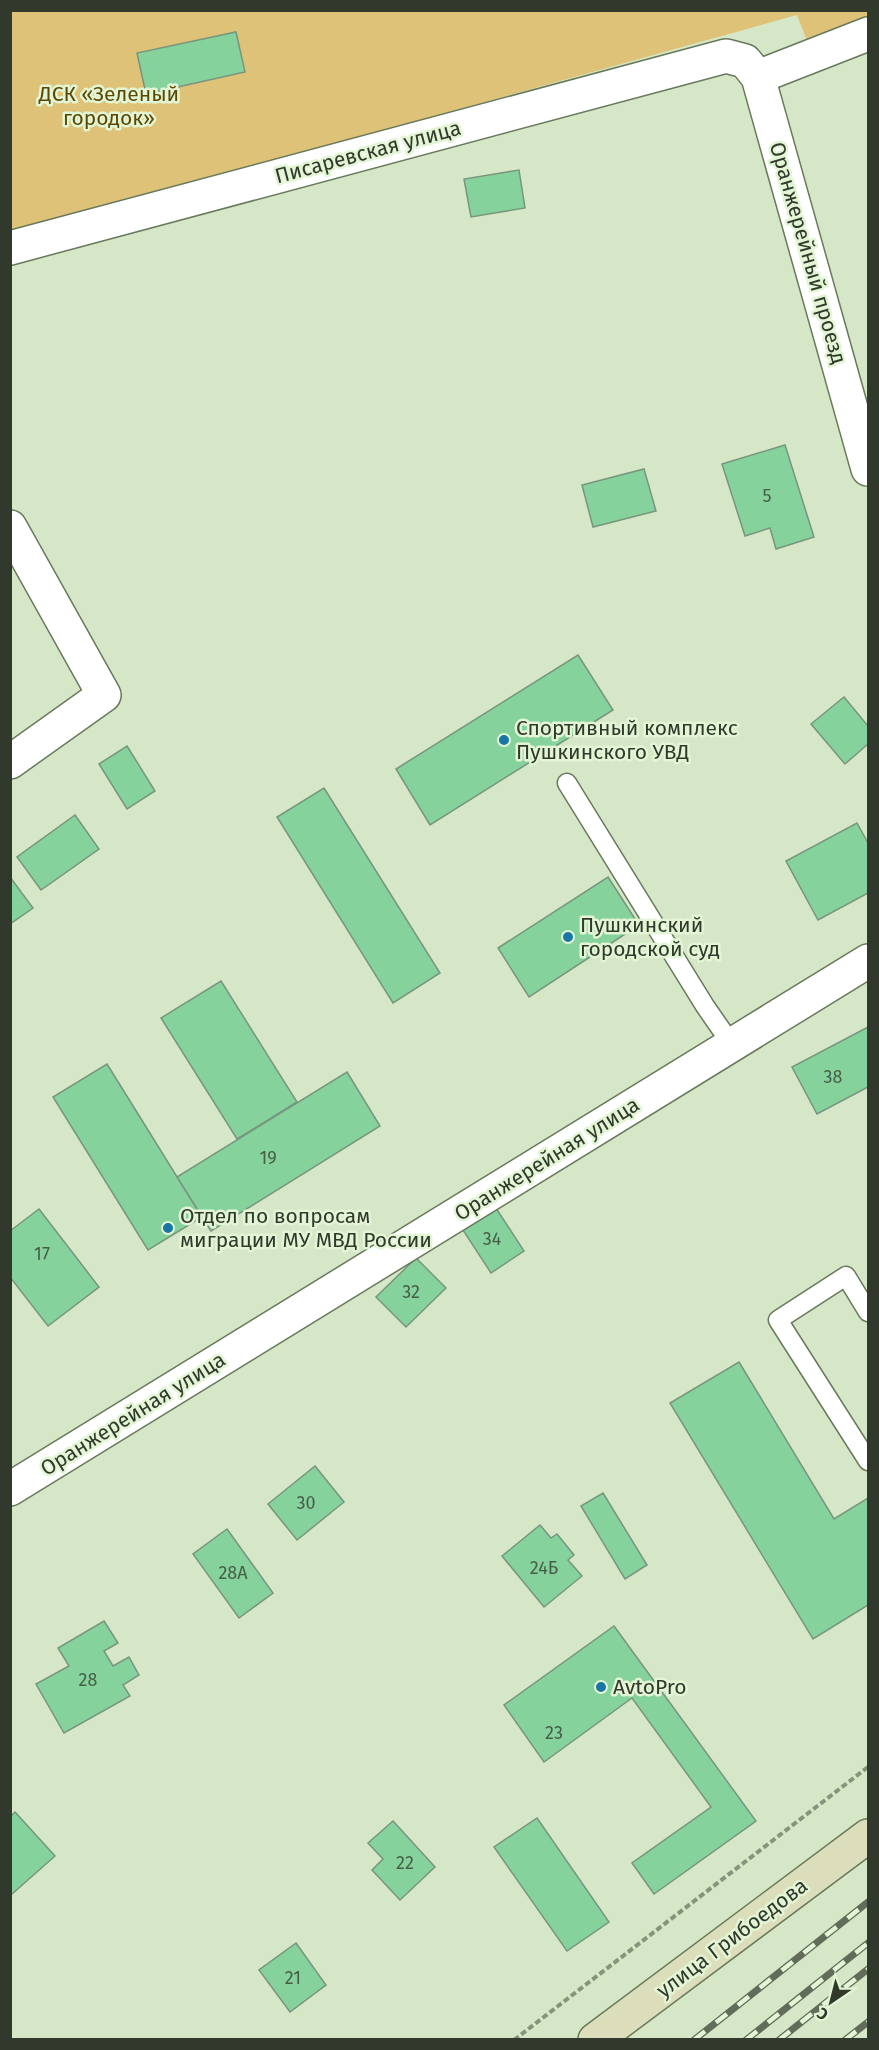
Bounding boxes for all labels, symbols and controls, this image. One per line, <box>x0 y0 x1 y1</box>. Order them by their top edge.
park label: ДСК «Зеленый городок» <box>38 81 179 131</box>
street label: Писаревская улица <box>272 115 464 189</box>
street label: Оранжерейный проезд <box>764 139 852 367</box>
house number: 5 <box>762 485 772 507</box>
place label: Спортивный комплекс Пушкинского УВД <box>516 715 738 765</box>
marker: Спортивный комплекс Пушкинского УВД <box>497 733 511 747</box>
place label: Пушкинский городской суд <box>580 912 720 962</box>
marker: Пушкинский городской суд <box>561 930 575 944</box>
house number: 38 <box>824 1066 843 1088</box>
street label: Оранжерейная улица <box>450 1092 644 1226</box>
house number: 19 <box>259 1147 277 1169</box>
place label: Отдел по вопросам миграции МУ МВД России <box>180 1203 432 1253</box>
marker: Отдел по вопросам миграции МУ МВД России <box>161 1221 175 1235</box>
house number: 34 <box>483 1228 502 1250</box>
house number: 17 <box>34 1243 50 1265</box>
house number: 32 <box>402 1281 420 1303</box>
street label: Оранжерейная улица <box>36 1347 230 1481</box>
house number: 30 <box>296 1492 316 1514</box>
house number: 24Б <box>530 1557 558 1579</box>
house number: 28А <box>218 1562 248 1584</box>
house number: 28 <box>79 1669 97 1691</box>
place label: AvtoPro <box>613 1674 686 1700</box>
marker: AvtoPro <box>594 1680 608 1694</box>
house number: 23 <box>545 1722 563 1744</box>
house number: 22 <box>396 1852 414 1874</box>
street label: улица Грибоедова <box>651 1873 813 2003</box>
house number: 21 <box>285 1967 301 1989</box>
north arrow <box>801 1972 861 2032</box>
text: С <box>813 2003 832 2024</box>

